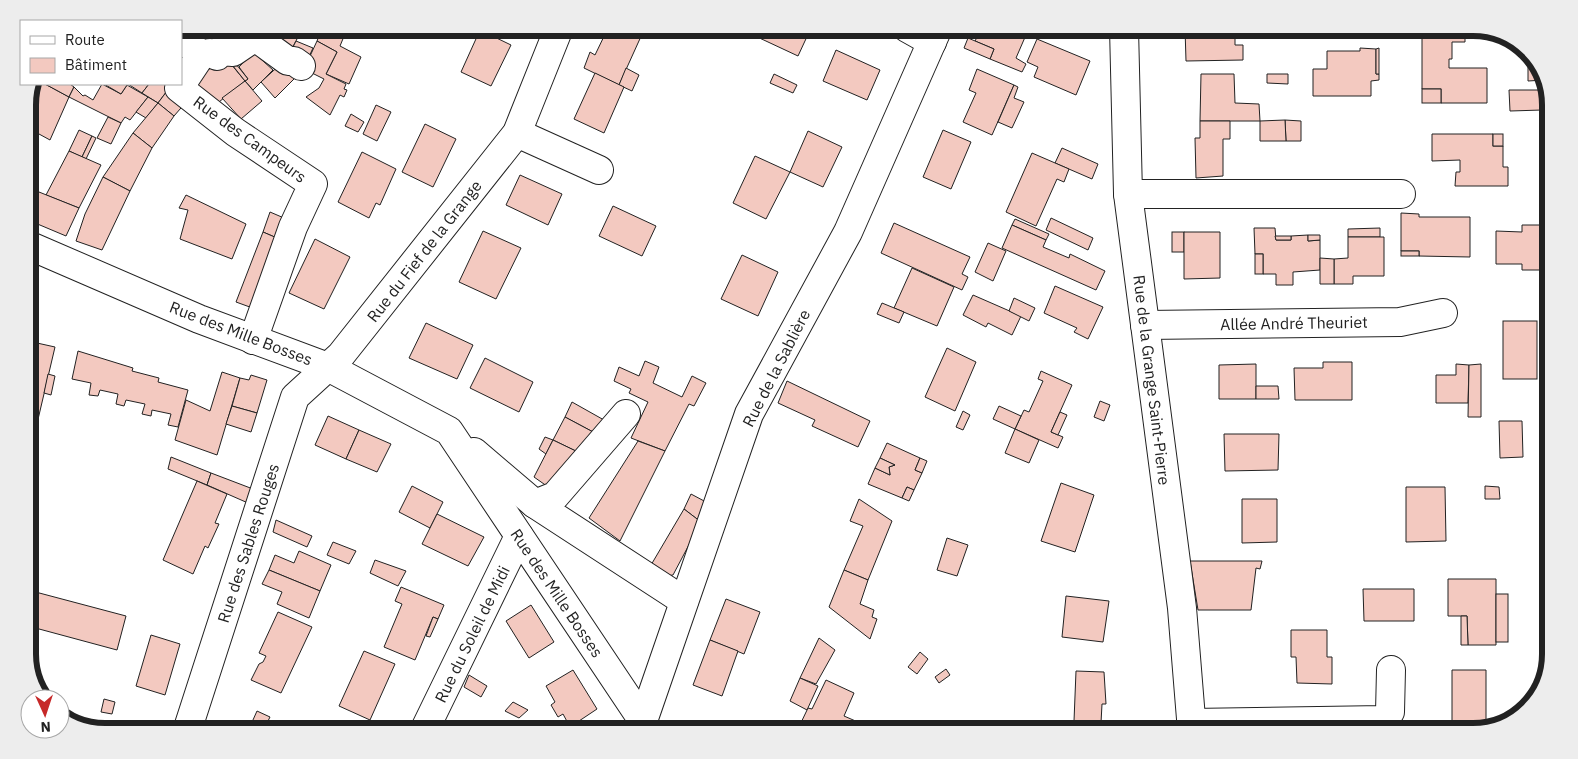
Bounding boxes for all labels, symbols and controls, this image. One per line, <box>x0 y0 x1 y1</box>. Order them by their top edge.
legend <box>20 20 182 85</box>
text: Route <box>65 30 105 49</box>
text: Bâtiment <box>65 55 127 74</box>
street label: Rue des Campeurs <box>190 91 310 187</box>
street label: Rue du Fief de la Grange <box>362 176 486 326</box>
street label: Rue de la Grange Saint-Pierre <box>1129 274 1175 486</box>
street label: Rue des Mille Bosses <box>167 297 315 369</box>
street label: Rue de la Sablière <box>738 306 814 430</box>
street label: Allée André Theuriet <box>1220 312 1368 334</box>
street label: Rue des Sables Rouges <box>213 461 283 625</box>
street label: Rue des Mille Bosses <box>506 525 608 661</box>
street label: Rue du Soleil de Midi <box>430 562 514 706</box>
north arrow <box>20 689 70 739</box>
text: N <box>40 718 51 736</box>

